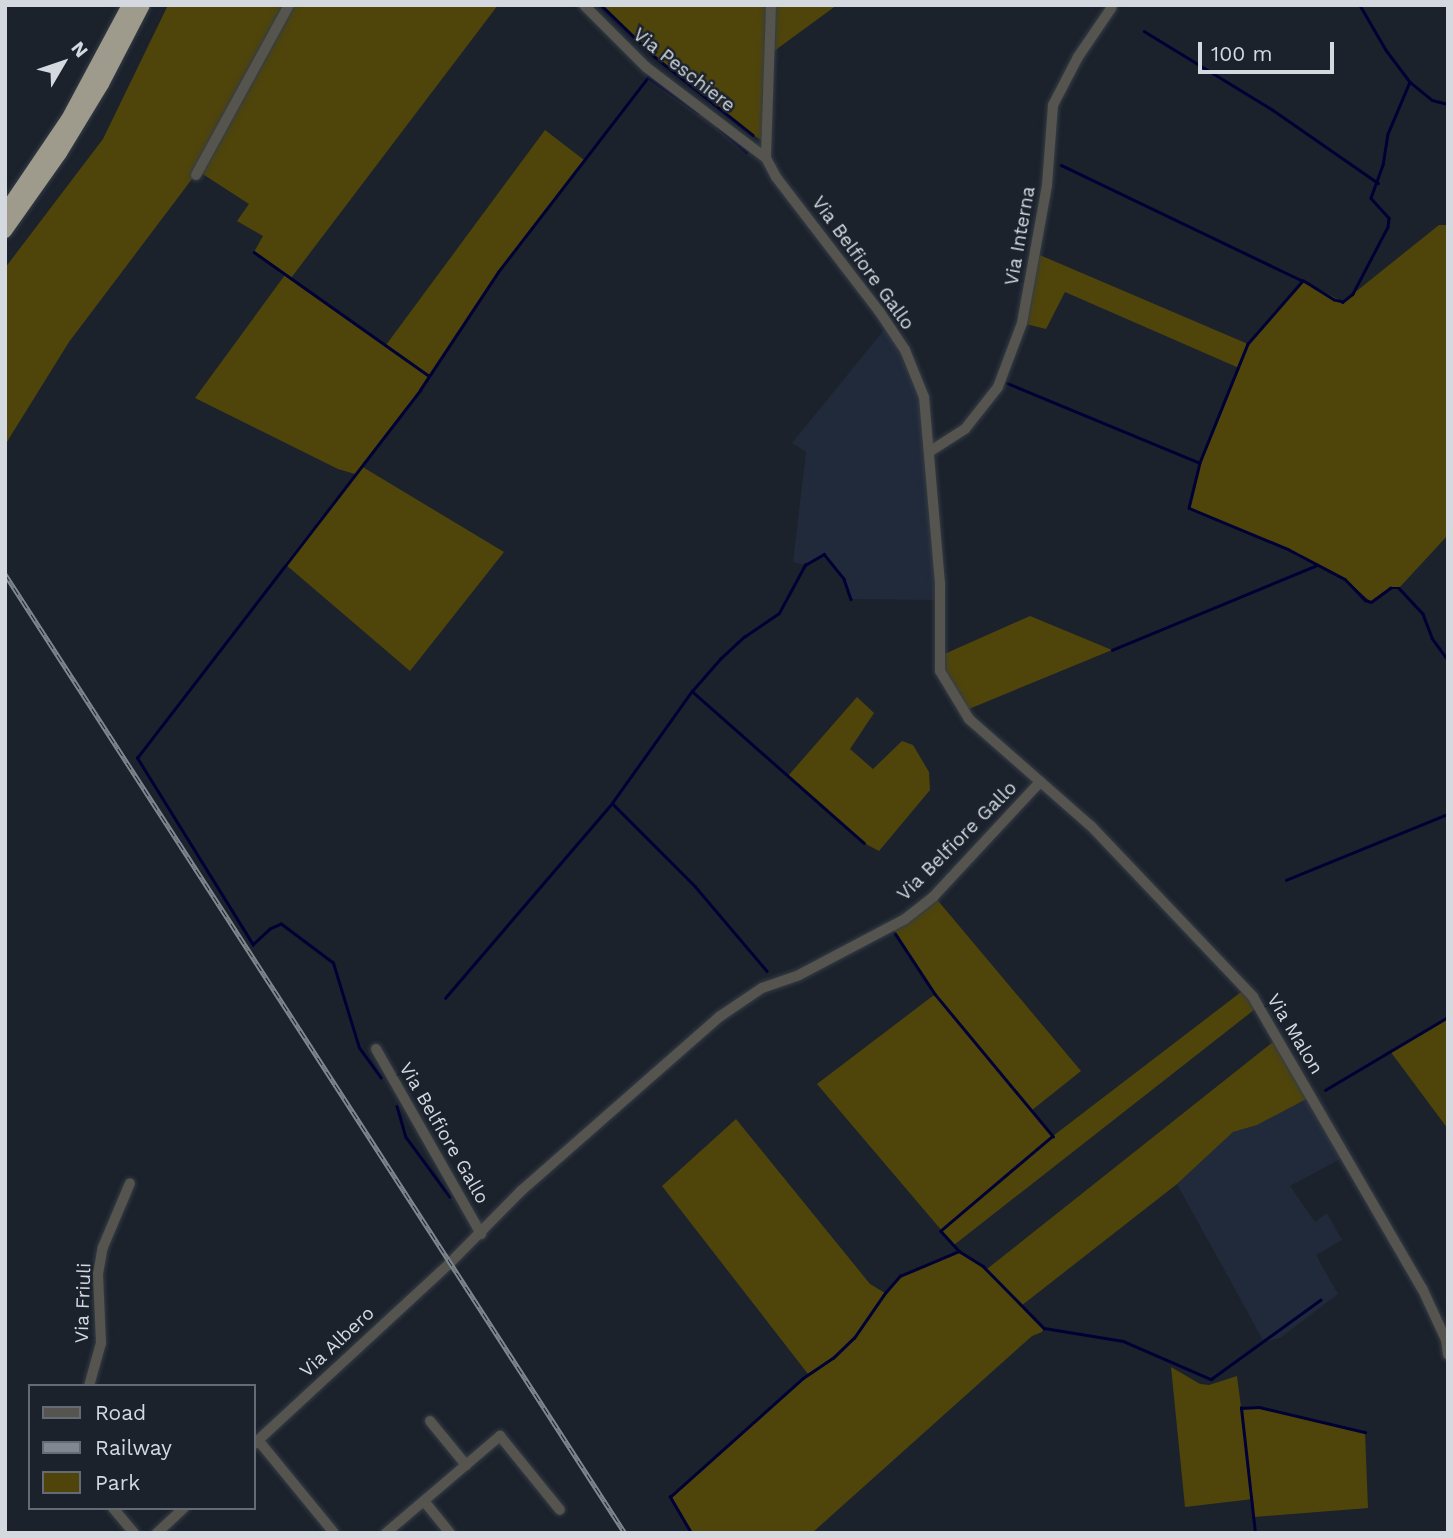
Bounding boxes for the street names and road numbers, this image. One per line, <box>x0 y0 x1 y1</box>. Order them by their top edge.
street label: Via Peschiere <box>628 23 740 117</box>
street label: Via Interna <box>1000 184 1040 288</box>
street label: Via Belfiore Gallo <box>807 192 919 334</box>
street label: Via Belfiore Gallo <box>892 776 1022 906</box>
street label: Via Malon <box>1262 989 1328 1079</box>
street label: Via Belfiore Gallo <box>394 1058 494 1208</box>
street label: Via Friuli <box>70 1262 96 1344</box>
street label: Via Albero <box>295 1301 379 1383</box>

